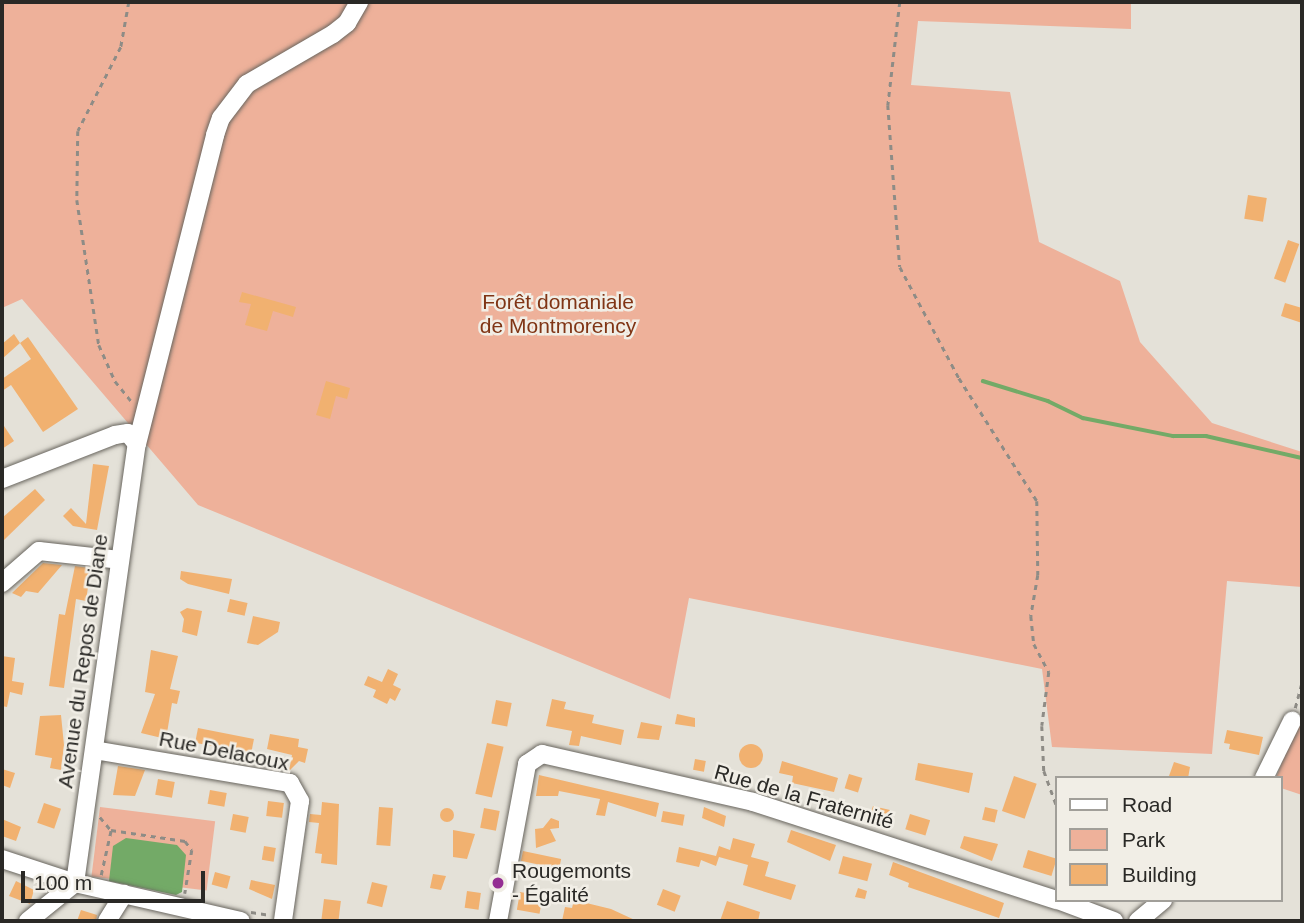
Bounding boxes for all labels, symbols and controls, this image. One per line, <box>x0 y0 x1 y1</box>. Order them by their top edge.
park label: Forêt domaniale de Montmorency <box>480 289 636 339</box>
street label: Avenue du Repos de Diane <box>53 532 113 790</box>
street label: Rue Delacoux <box>157 726 291 776</box>
street label: Rue de la Fraternité <box>711 759 897 835</box>
legend <box>1056 776 1283 902</box>
text: Road <box>1122 793 1172 816</box>
text: Park <box>1122 828 1165 851</box>
scale bar <box>24 856 208 900</box>
place label: Rougemonts - Égalité <box>512 858 631 908</box>
text: Building <box>1122 863 1197 886</box>
text: 100 m <box>34 871 92 894</box>
marker: Rougemonts - Égalité <box>490 875 506 891</box>

